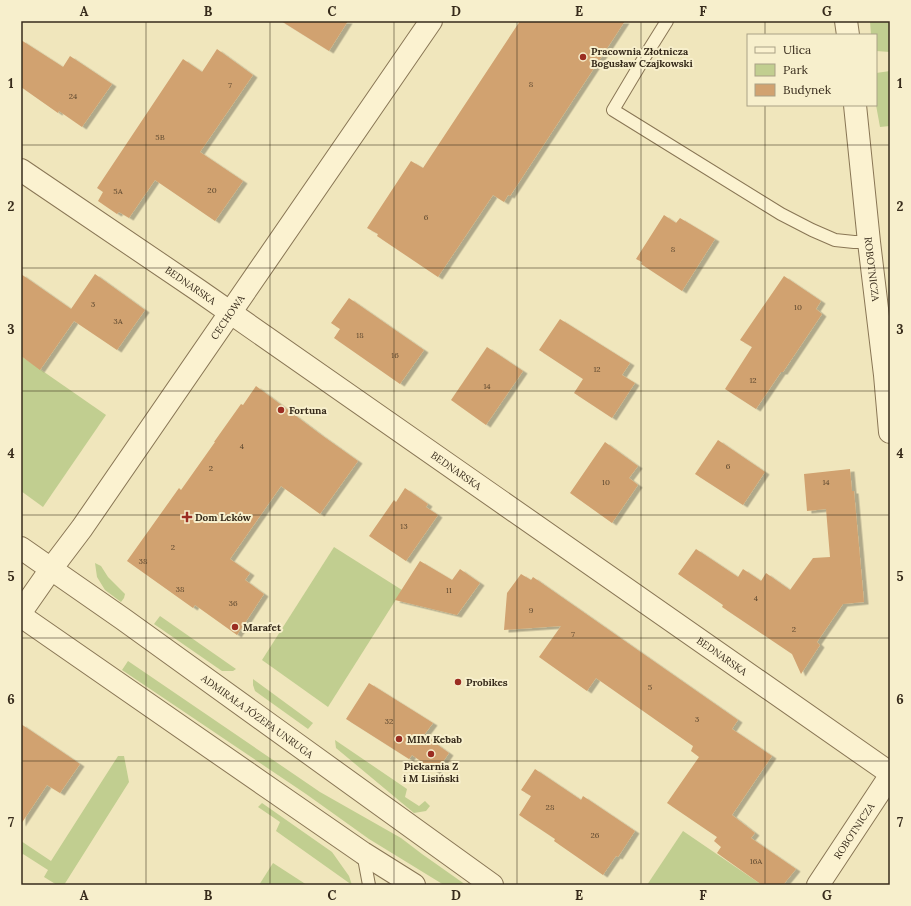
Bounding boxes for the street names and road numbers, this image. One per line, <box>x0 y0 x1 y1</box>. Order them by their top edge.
street label: ROBOTNICZA <box>862 236 883 303</box>
street label: BEDNARSKA <box>163 263 219 307</box>
street label: CECHOWA <box>207 291 248 342</box>
street label: BEDNARSKA <box>429 448 485 493</box>
street label: BEDNARSKA <box>694 634 750 678</box>
street label: ADMIRAŁA JÓZEFA UNRUGA <box>198 671 316 761</box>
street label: ROBOTNICZA <box>831 800 878 861</box>

